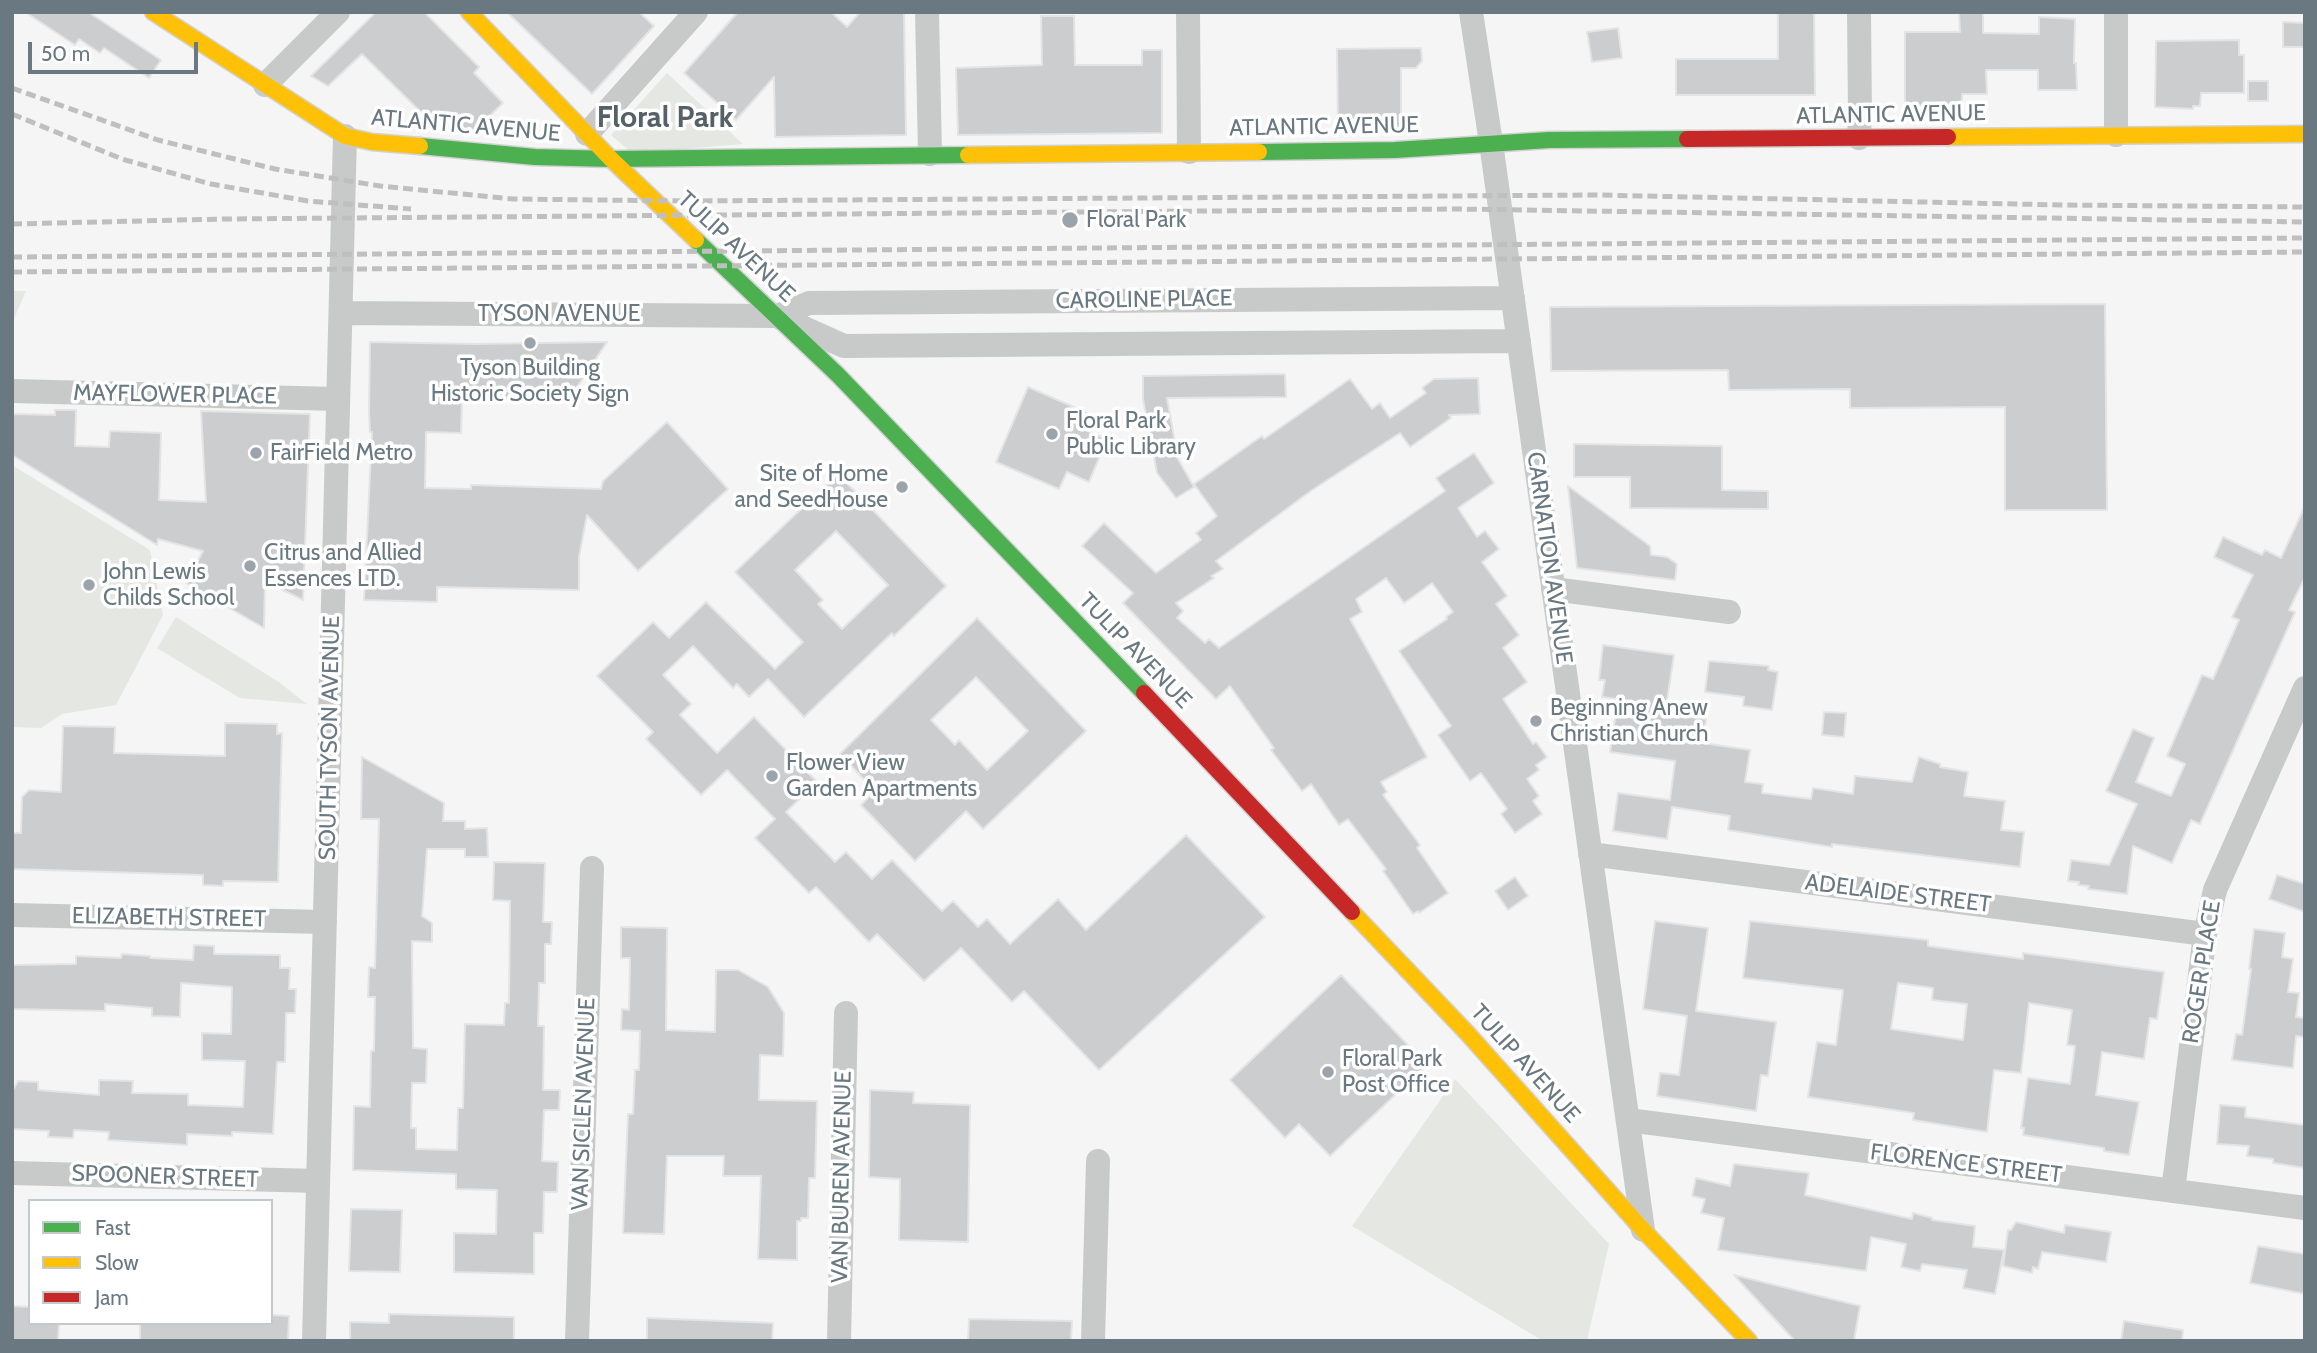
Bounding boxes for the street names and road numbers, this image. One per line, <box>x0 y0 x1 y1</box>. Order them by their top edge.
street label: ATLANTIC AVENUE <box>1796 100 1986 130</box>
street label: ATLANTIC AVENUE <box>370 104 562 148</box>
street label: ATLANTIC AVENUE <box>1229 112 1419 142</box>
street label: TULIP AVENUE <box>672 186 800 308</box>
street label: CAROLINE PLACE <box>1055 285 1233 315</box>
street label: TYSON AVENUE <box>477 300 641 328</box>
street label: MAYFLOWER PLACE <box>73 379 277 411</box>
street label: CARNATION AVENUE <box>1520 450 1578 666</box>
street label: TULIP AVENUE <box>1073 587 1197 715</box>
street label: SOUTH TYSON AVENUE <box>314 615 346 861</box>
street label: ADELAIDE STREET <box>1803 869 1993 919</box>
street label: ROGER PLACE <box>2177 899 2227 1045</box>
street label: ELIZABETH STREET <box>72 903 266 933</box>
street label: VAN SICLEN AVENUE <box>566 997 602 1211</box>
street label: TULIP AVENUE <box>1465 999 1585 1129</box>
street label: VAN BUREN AVENUE <box>826 1071 858 1283</box>
street label: FLORENCE STREET <box>1869 1139 2063 1189</box>
street label: SPOONER STREET <box>71 1160 259 1194</box>

